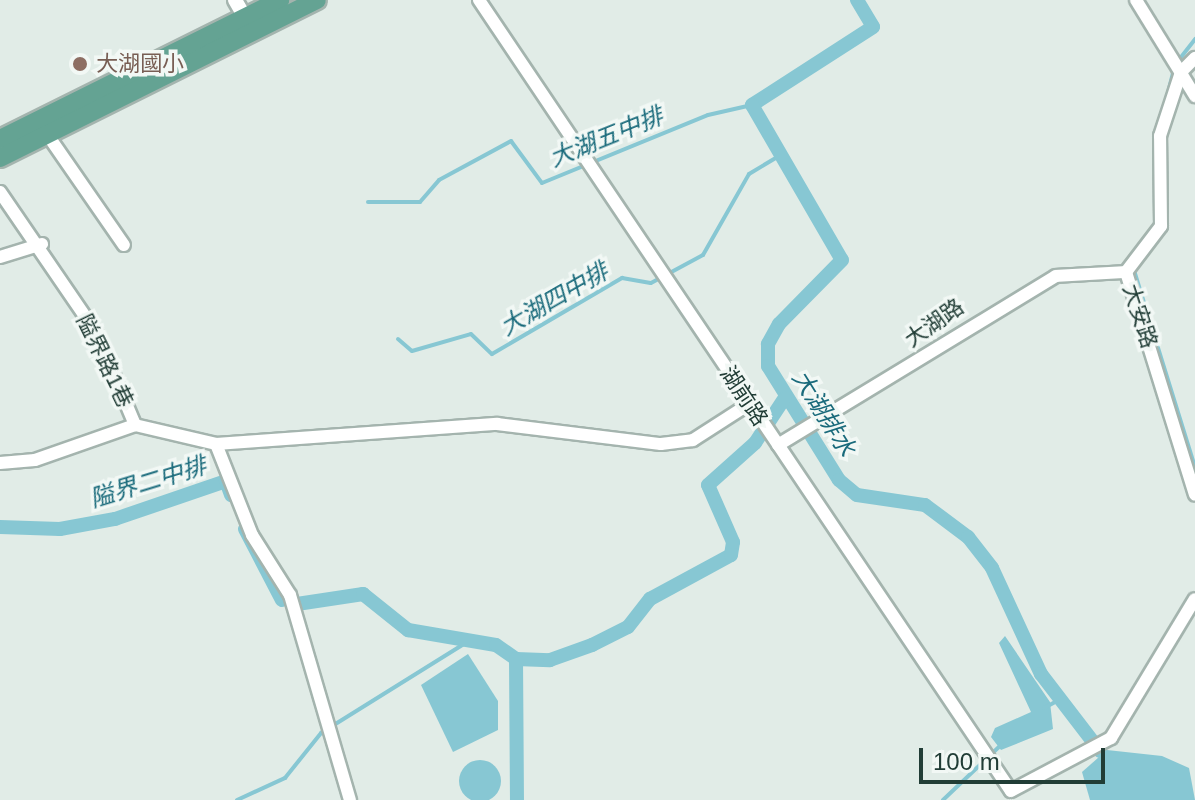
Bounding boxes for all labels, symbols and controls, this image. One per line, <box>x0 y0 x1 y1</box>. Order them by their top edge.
place label: 大湖國小 <box>96 51 184 77</box>
marker: 大湖國小 <box>71 55 89 73</box>
water label: 大湖五中排 <box>545 101 667 173</box>
water label: 大湖四中排 <box>495 257 613 341</box>
street label: 大安路 <box>1117 281 1163 351</box>
street label: 大湖路 <box>899 293 969 353</box>
street label: 隘界路1巷 <box>71 310 139 412</box>
street label: 湖前路 <box>715 361 773 431</box>
water label: 大湖排水 <box>786 365 862 461</box>
water label: 隘界二中排 <box>86 451 210 513</box>
scale bar <box>923 732 1109 782</box>
text: 100 m <box>933 748 1000 775</box>

